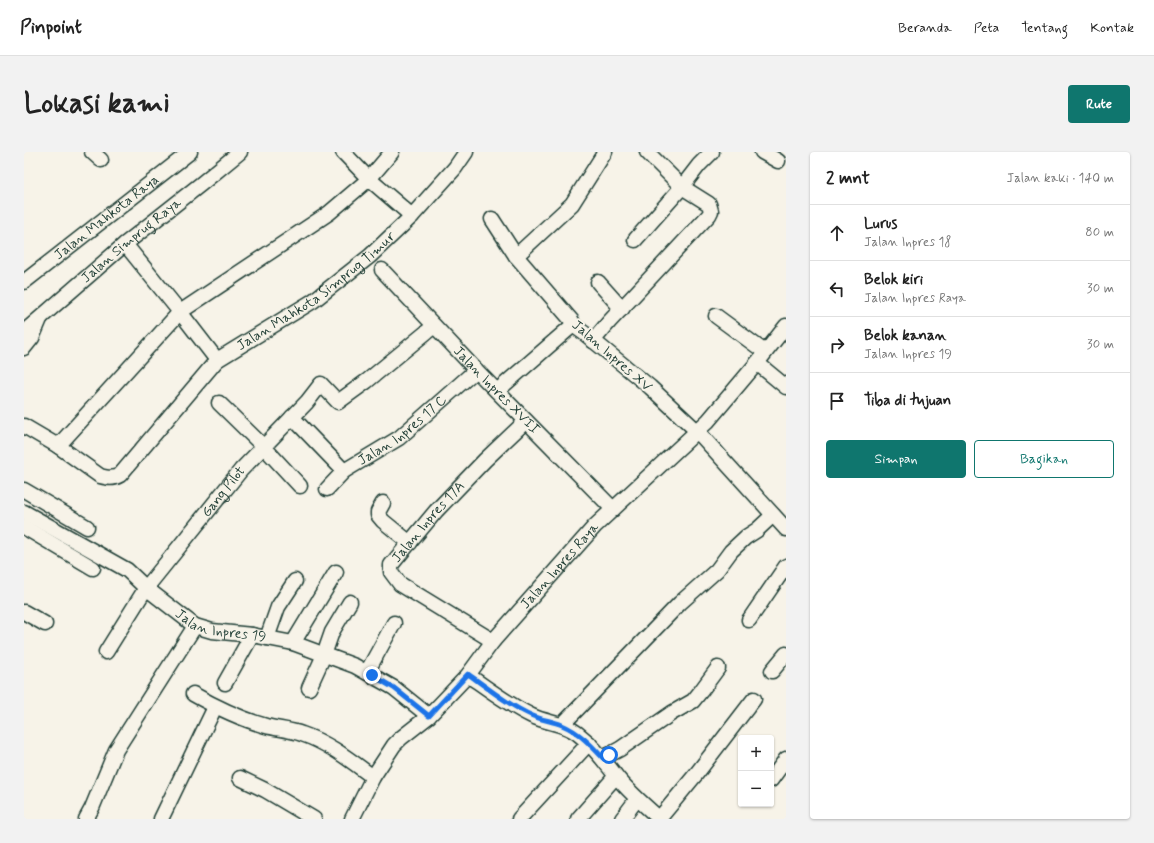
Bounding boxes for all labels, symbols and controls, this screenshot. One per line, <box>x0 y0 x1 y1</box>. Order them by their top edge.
text: Pinpoint <box>20 15 82 40</box>
text: Beranda <box>898 19 952 37</box>
text: Peta <box>974 19 999 37</box>
text: Tentang <box>1021 19 1068 37</box>
text: Kontak <box>1090 19 1134 37</box>
button: Rute <box>1068 85 1130 123</box>
text: Lokasi kami <box>24 86 170 123</box>
text: 2 mnt <box>826 167 870 189</box>
text: Jalan kaki · 140 m <box>1007 170 1114 187</box>
street label: Jalan Mahkota Raya <box>51 171 163 264</box>
street label: Jalan Simprug Raya <box>78 194 185 287</box>
text: Lurus <box>864 214 897 234</box>
icon: ahead <box>826 222 848 244</box>
text: 80 m <box>1085 224 1114 241</box>
street label: Jalan Mahkota Simprug Timur <box>233 227 399 355</box>
text: Jalan Inpres 18 <box>864 234 951 251</box>
text: Belok kiri <box>864 270 923 290</box>
icon: left <box>826 278 848 300</box>
text: 30 m <box>1087 280 1114 297</box>
text: Jalan Inpres Raya <box>864 290 966 307</box>
street label: Jalan Inpres XV <box>568 316 656 396</box>
text: Belok kanan <box>864 326 947 346</box>
icon: right <box>826 334 848 356</box>
text: 30 m <box>1087 336 1114 353</box>
street label: Jalan Inpres XVII <box>449 342 543 438</box>
text: Jalan Inpres 19 <box>864 346 952 363</box>
icon: arrive <box>826 390 848 412</box>
street label: Jalan Inpres 17 C <box>354 391 451 470</box>
text: Tiba di tujuan <box>864 391 951 411</box>
button: Simpan <box>826 440 966 478</box>
button: Bagikan <box>974 440 1114 478</box>
street label: Gang Pilot <box>198 462 250 521</box>
street label: Jalan Inpres 17A <box>388 477 469 566</box>
street label: Jalan Inpres Raya <box>516 518 603 613</box>
street label: Jalan Inpres 19 <box>171 605 268 647</box>
route end <box>363 666 381 684</box>
map controls <box>738 735 774 807</box>
button: + <box>738 735 774 771</box>
route start <box>600 746 618 764</box>
button: − <box>738 771 774 807</box>

